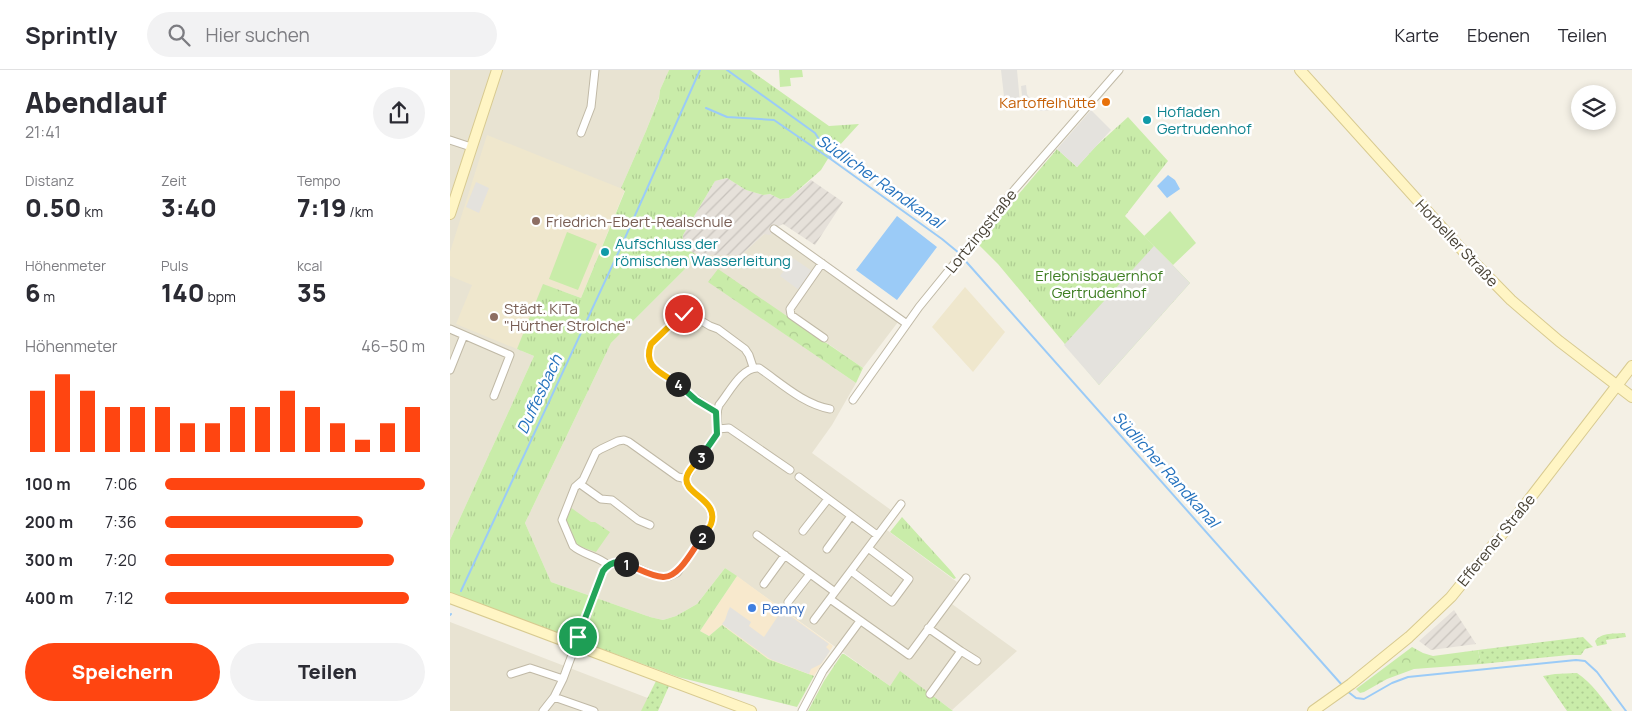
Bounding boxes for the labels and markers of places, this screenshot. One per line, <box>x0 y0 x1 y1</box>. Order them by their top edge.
place label: Kartoffelhütte <box>999 92 1096 113</box>
marker: Kartoffelhütte <box>1100 96 1112 108</box>
place label: Hofladen Gertrudenhof <box>1157 101 1252 139</box>
marker: Hofladen Gertrudenhof <box>1141 114 1153 126</box>
place label: Friedrich-Ebert-Realschule <box>546 211 733 232</box>
marker: Friedrich-Ebert-Realschule <box>530 215 542 227</box>
place label: Aufschluss der römischen Wasserleitung <box>615 233 791 271</box>
marker: Aufschluss der römischen Wasserleitung <box>599 246 611 258</box>
pin <box>663 293 705 335</box>
place label: Städt. KiTa "Hürther Strolche" <box>504 298 631 336</box>
marker: Städt. KiTa "Hürther Strolche" <box>488 311 500 323</box>
pin: 4 <box>666 372 690 396</box>
pin: 3 <box>688 444 714 470</box>
pin: 2 <box>690 524 714 550</box>
pin: 1 <box>614 552 638 576</box>
place label: Penny <box>762 598 805 619</box>
marker: Penny <box>746 602 758 614</box>
pin <box>557 616 599 658</box>

